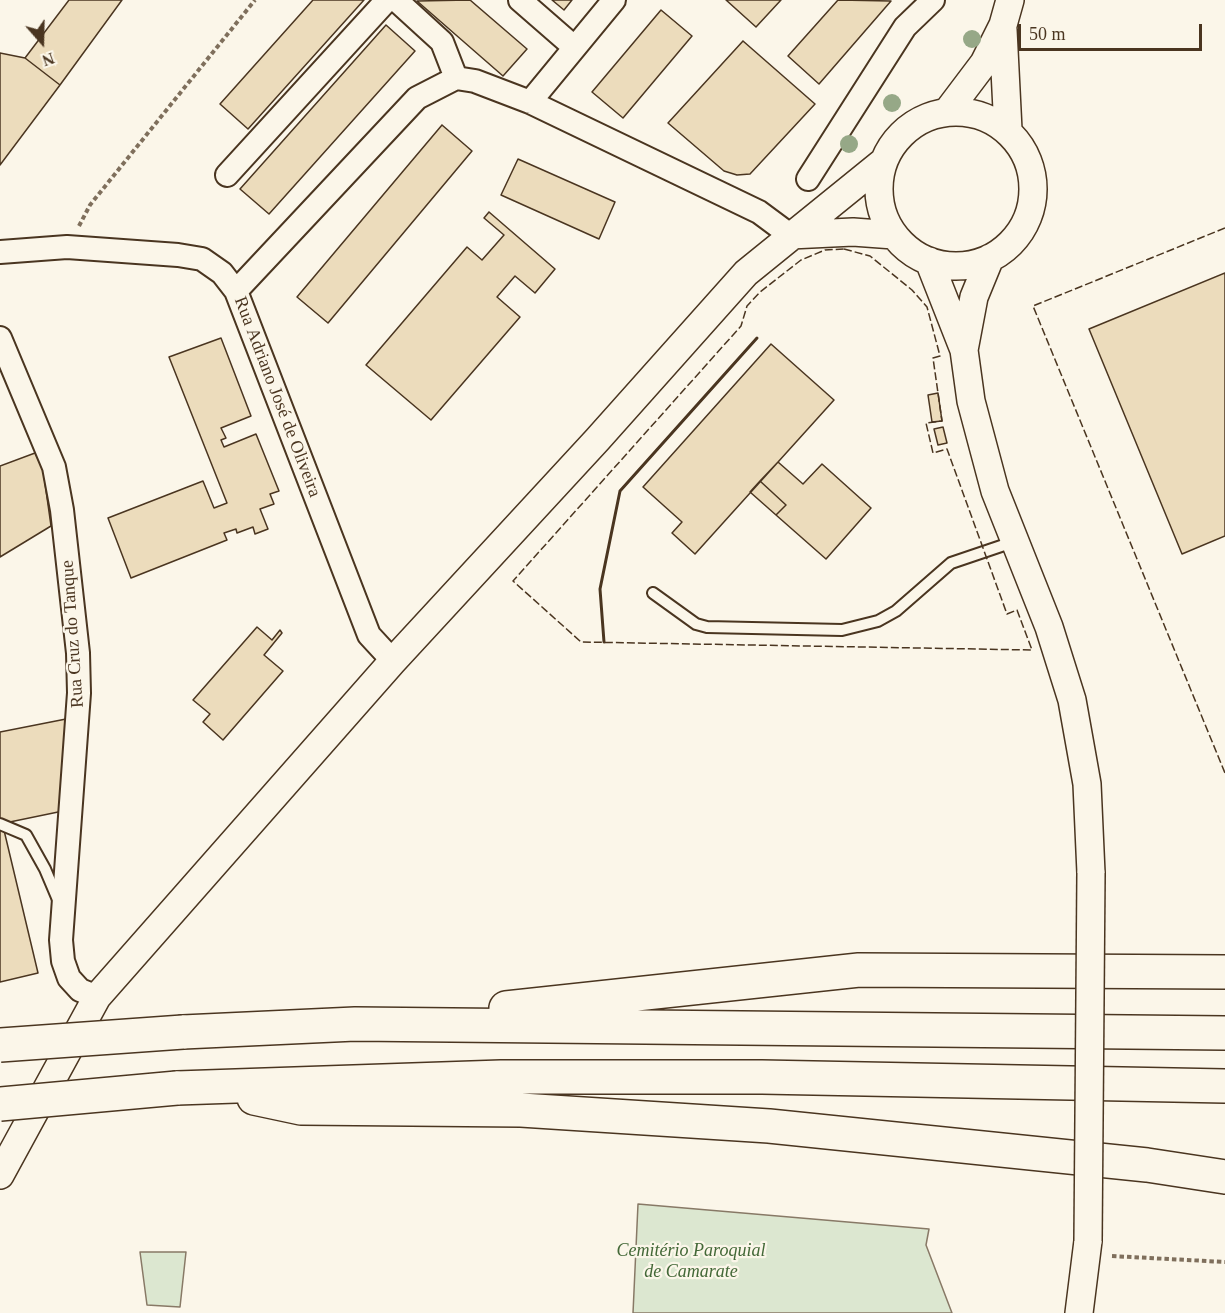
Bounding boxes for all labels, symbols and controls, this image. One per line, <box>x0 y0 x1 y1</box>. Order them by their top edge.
north arrow <box>12 12 72 72</box>
scale bar <box>1021 12 1206 50</box>
text: 50 m <box>1029 24 1066 44</box>
text: N <box>40 49 57 69</box>
street label: Rua Adriano José de Oliveira <box>229 294 325 500</box>
street label: Rua Cruz do Tanque <box>57 559 89 709</box>
park label: Cemitério Paroquial de Camarate <box>617 1240 765 1282</box>

